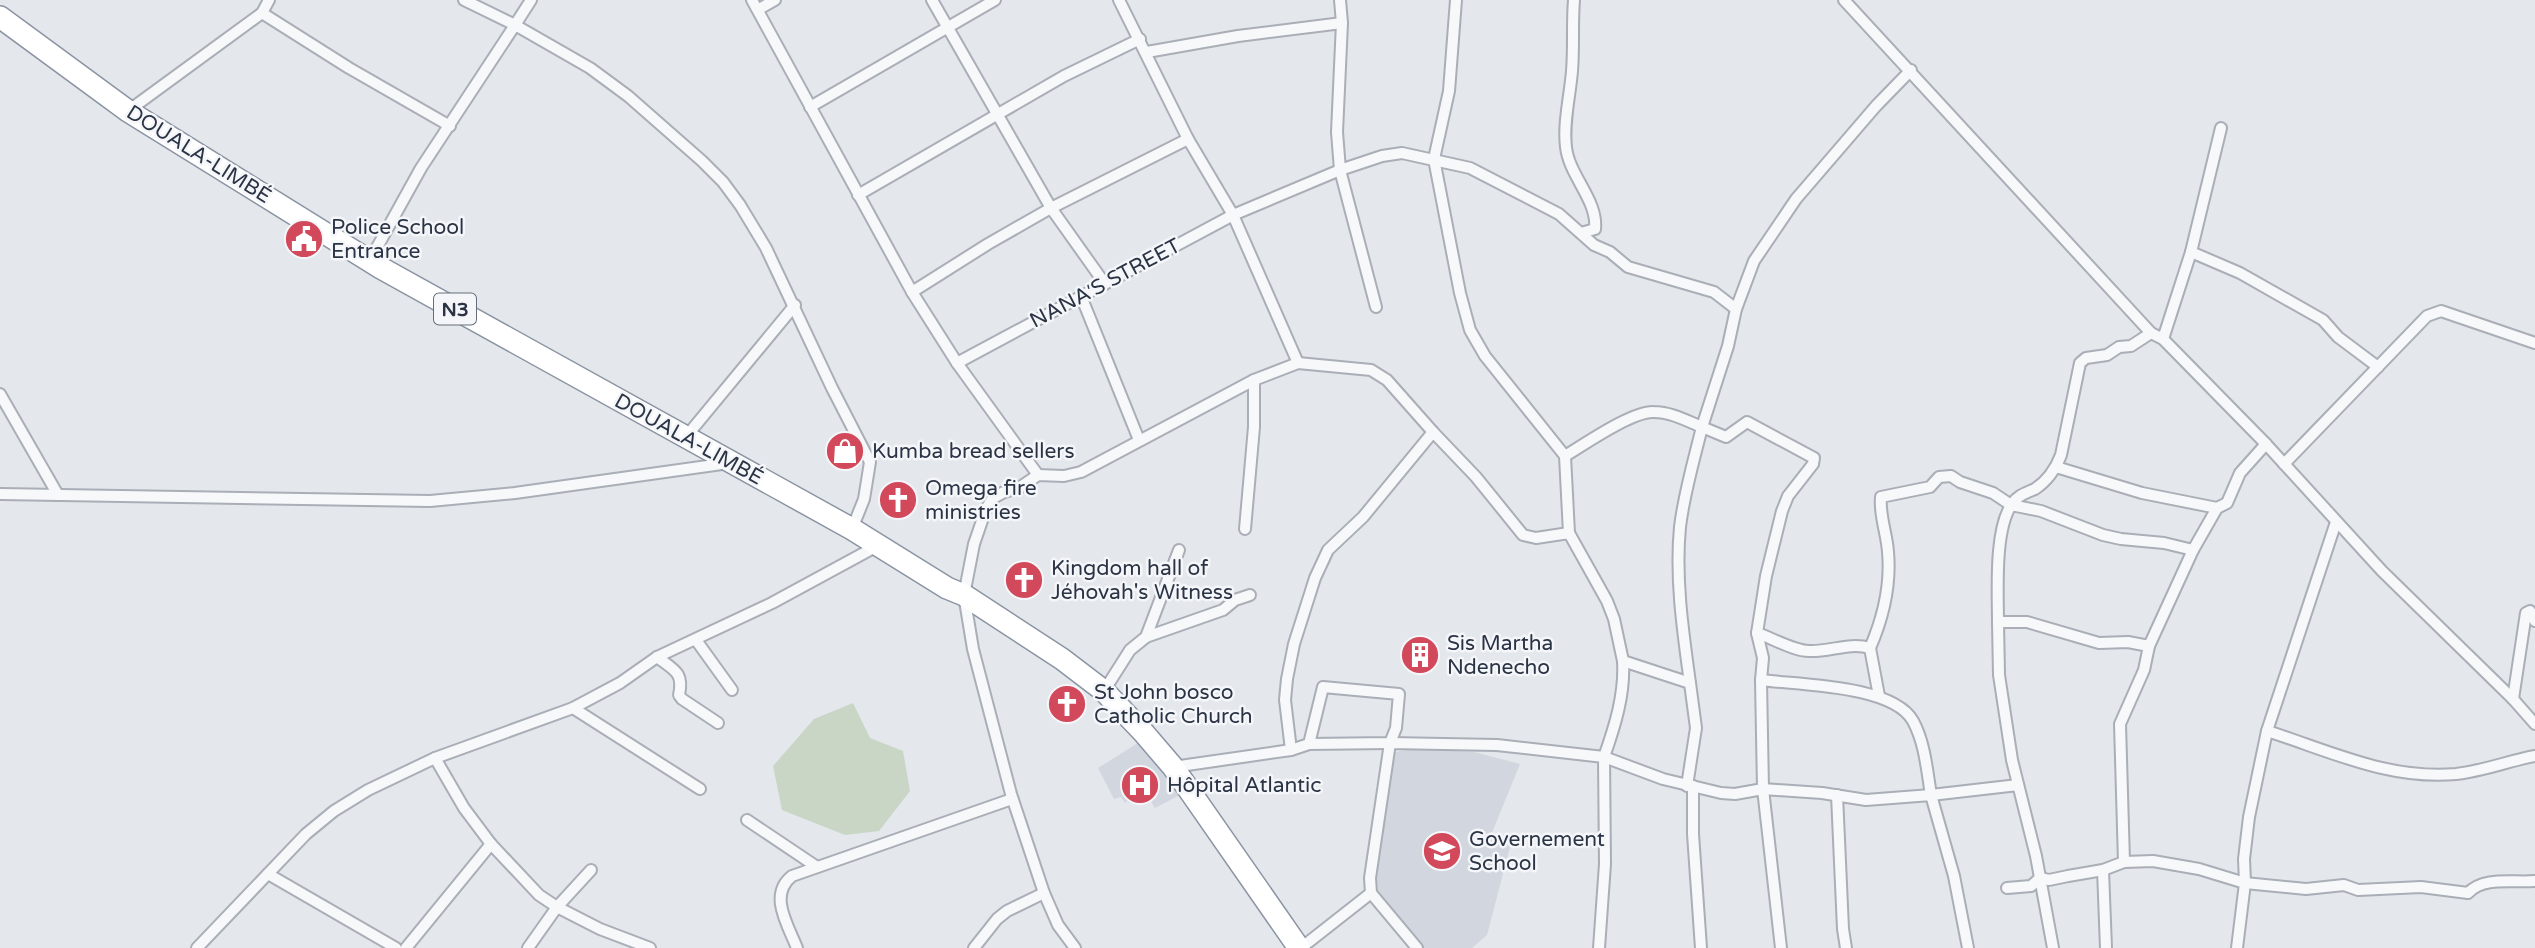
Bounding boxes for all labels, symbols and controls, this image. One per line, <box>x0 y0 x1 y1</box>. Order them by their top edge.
street label: DOUALA-LIMBÉ <box>122 100 276 209</box>
place label: Police School Entrance <box>331 215 464 264</box>
public building icon: Police School Entrance <box>283 218 325 260</box>
street label: NANA׳S STREET <box>1026 233 1185 334</box>
road number: N3 <box>434 294 476 324</box>
street label: DOUALA-LIMBÉ <box>610 388 767 491</box>
shop icon: Kumba bread sellers <box>824 430 866 472</box>
place label: Kumba bread sellers <box>872 439 1074 464</box>
place label: Omega fire ministries <box>925 476 1037 525</box>
church icon: Omega fire ministries <box>877 479 919 521</box>
place label: Kingdom hall of Jéhovah's Witness <box>1051 556 1233 605</box>
church icon: Kingdom hall of Jéhovah's Witness <box>1003 559 1045 601</box>
place label: Sis Martha Ndenecho <box>1447 631 1553 680</box>
building icon: Sis Martha Ndenecho <box>1399 634 1441 676</box>
place label: St John bosco Catholic Church <box>1094 680 1253 729</box>
church icon: St John bosco Catholic Church <box>1046 683 1088 725</box>
hospital icon: Hôpital Atlantic <box>1119 764 1161 806</box>
place label: Hôpital Atlantic <box>1167 773 1322 798</box>
place label: Governement School <box>1469 827 1605 876</box>
school or university icon: Governement School <box>1421 830 1463 872</box>

